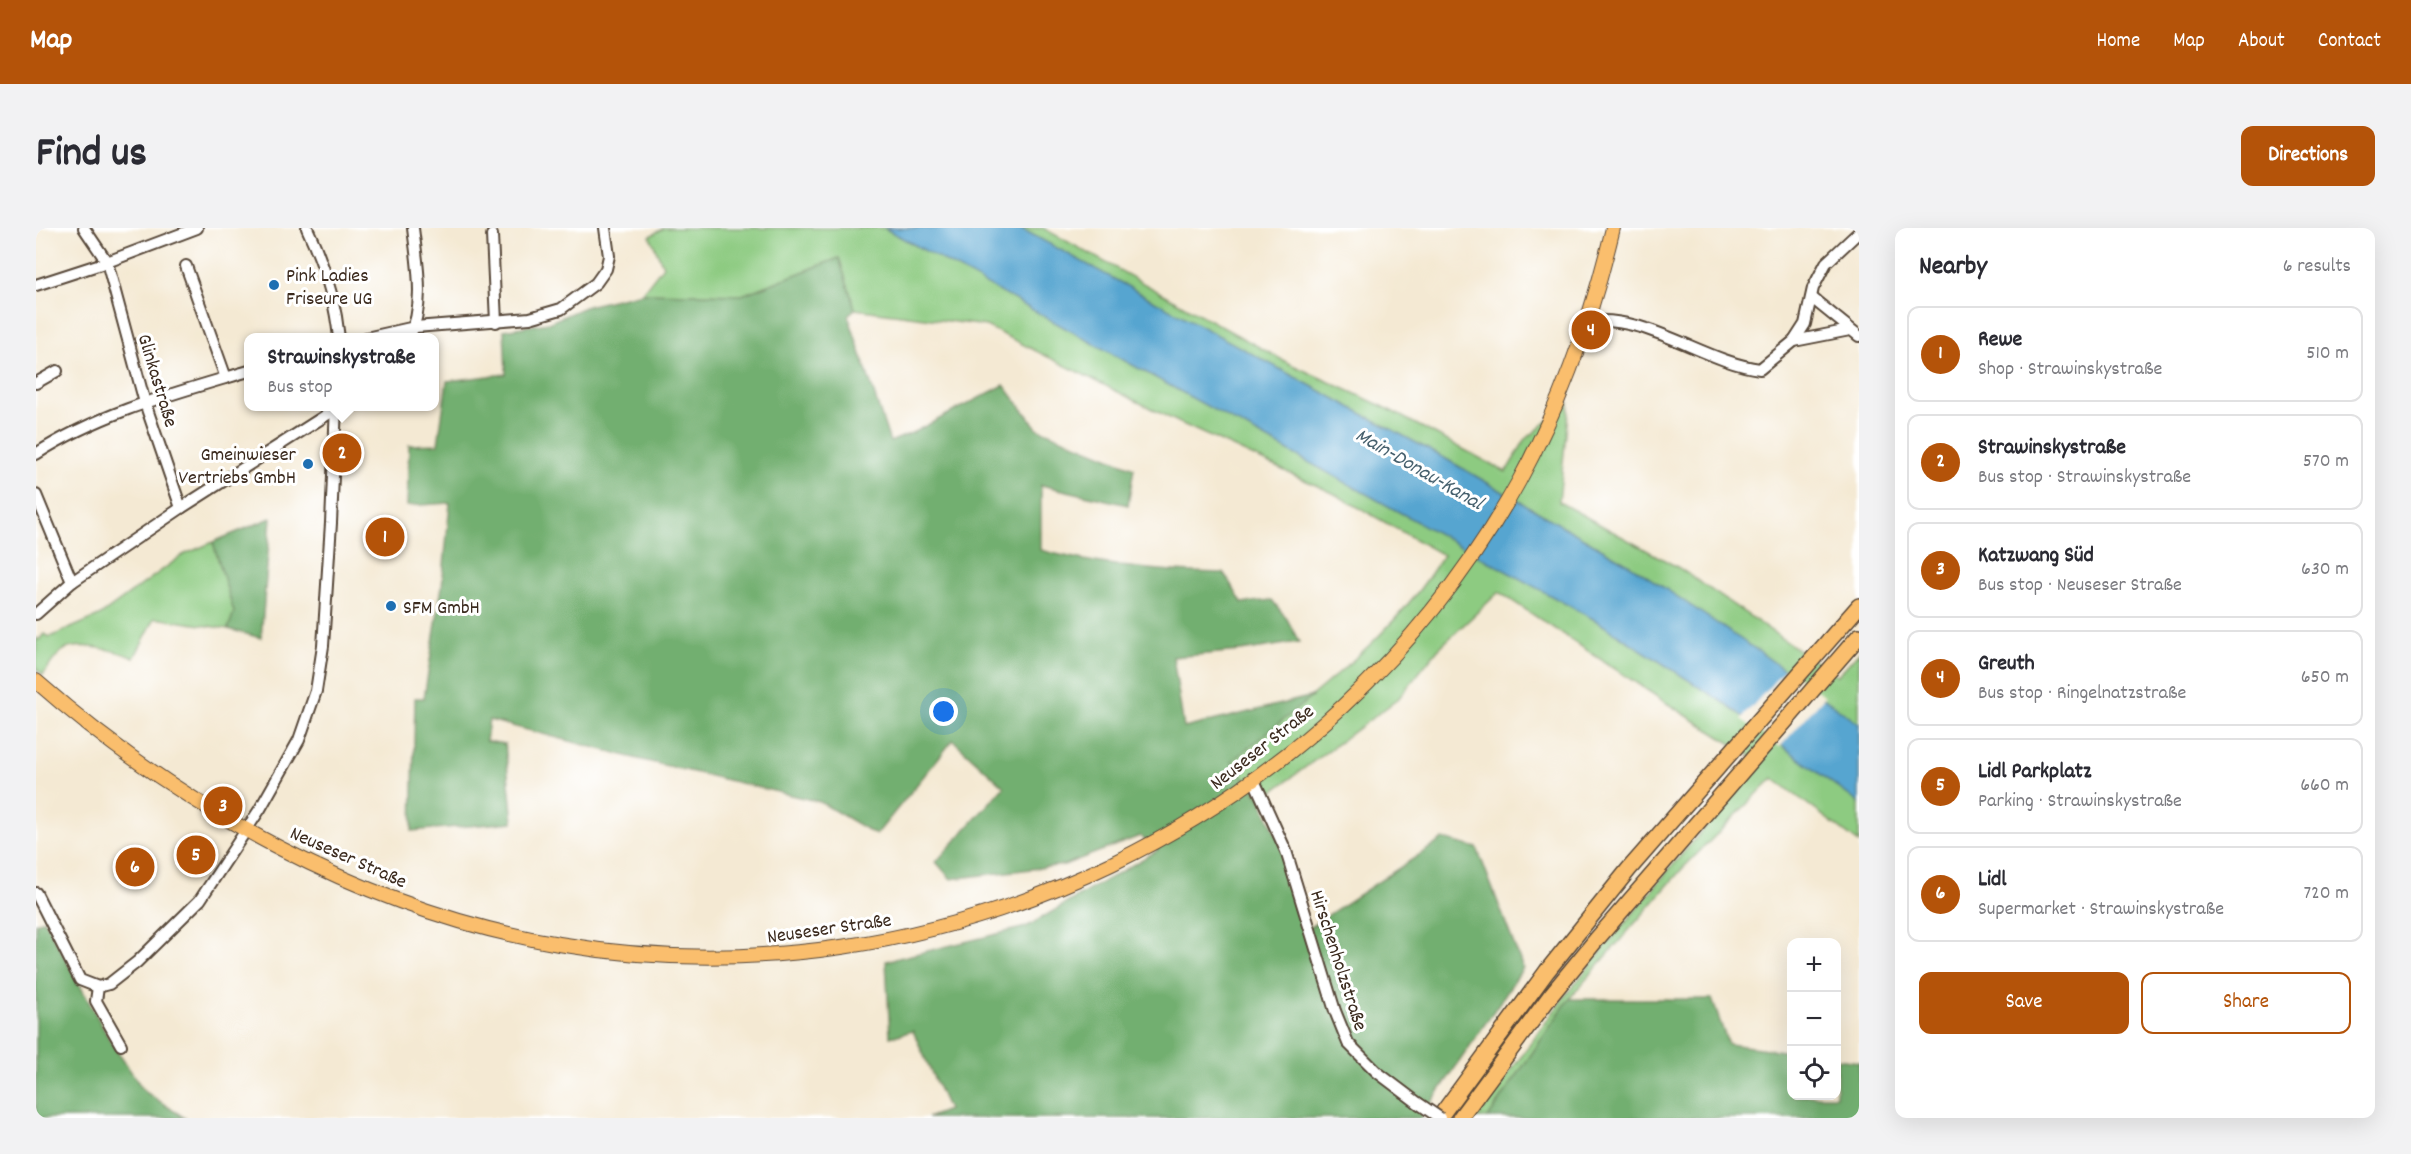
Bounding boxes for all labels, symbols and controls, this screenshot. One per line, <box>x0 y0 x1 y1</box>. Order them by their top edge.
text: Map <box>30 22 72 62</box>
text: Home <box>2096 27 2140 57</box>
text: Map <box>2173 27 2205 57</box>
text: About <box>2238 27 2285 57</box>
text: Contact <box>2318 27 2381 57</box>
text: Find us <box>36 126 147 186</box>
button: Directions <box>2241 126 2375 186</box>
text: Nearby <box>1919 249 1987 286</box>
text: 6 results <box>2283 253 2351 281</box>
place label: Pink Ladies Friseure UG <box>286 263 372 314</box>
marker: Pink Ladies Friseure UG <box>267 278 281 292</box>
pin: 4 <box>1572 308 1610 352</box>
text: Rewe <box>1978 325 2022 356</box>
street label: Glinkastraße <box>129 331 184 431</box>
popup <box>244 333 439 411</box>
text: 1 <box>1938 340 1943 368</box>
text: 510 m <box>2306 340 2349 368</box>
text: Strawinskystraße <box>268 343 415 374</box>
text: Shop · Strawinskystraße <box>1978 356 2162 384</box>
text: Bus stop <box>268 374 333 402</box>
water label: Main-Donau-Kanal <box>1349 422 1490 520</box>
pin: 2 <box>322 430 362 476</box>
text: Strawinskystraße <box>1978 433 2126 464</box>
place label: Gmeinwieser Vertriebs GmbH <box>179 442 297 493</box>
text: 2 <box>1936 448 1945 476</box>
text: 570 m <box>2303 448 2349 476</box>
marker: Gmeinwieser Vertriebs GmbH <box>301 457 315 471</box>
text: Bus stop · Strawinskystraße <box>1978 464 2191 492</box>
pin: 1 <box>366 514 404 560</box>
text: Katzwang Süd <box>1978 541 2094 572</box>
text: 3 <box>1936 556 1945 584</box>
text: 630 m <box>2301 556 2349 584</box>
text: Bus stop · Neuseser Straße <box>1978 572 2182 600</box>
place label: SFM GmbH <box>403 595 480 623</box>
marker: SFM GmbH <box>384 599 398 613</box>
text: Greuth <box>1978 649 2035 680</box>
text: 4 <box>1936 664 1945 692</box>
text: 650 m <box>2301 664 2349 692</box>
text: Bus stop · Ringelnatzstraße <box>1978 680 2186 708</box>
your location <box>929 697 958 726</box>
street label: Neuseser Straße <box>1205 699 1321 798</box>
text: Lidl Parkplatz <box>1978 757 2091 788</box>
text: 5 <box>1936 772 1945 800</box>
text: 660 m <box>2300 772 2349 800</box>
pin: 3 <box>204 784 243 828</box>
text: Parking · Strawinskystraße <box>1978 788 2182 816</box>
street label: Neuseser Straße <box>285 821 411 897</box>
pin: 5 <box>176 832 216 878</box>
pin: 6 <box>116 844 154 890</box>
text: Lidl <box>1978 865 2007 896</box>
text: 6 <box>1936 880 1945 908</box>
text: 720 m <box>2303 880 2349 908</box>
street label: Hirschenholzstraße <box>1301 887 1373 1035</box>
text: Supermarket · Strawinskystraße <box>1978 896 2224 924</box>
street label: Neuseser Straße <box>766 907 893 953</box>
map controls <box>1787 938 1841 1100</box>
button: + <box>1787 938 1841 992</box>
button: Save <box>1919 972 2129 1034</box>
button: Share <box>2141 972 2351 1034</box>
button: − <box>1787 992 1841 1046</box>
button: locate <box>1787 1046 1841 1100</box>

